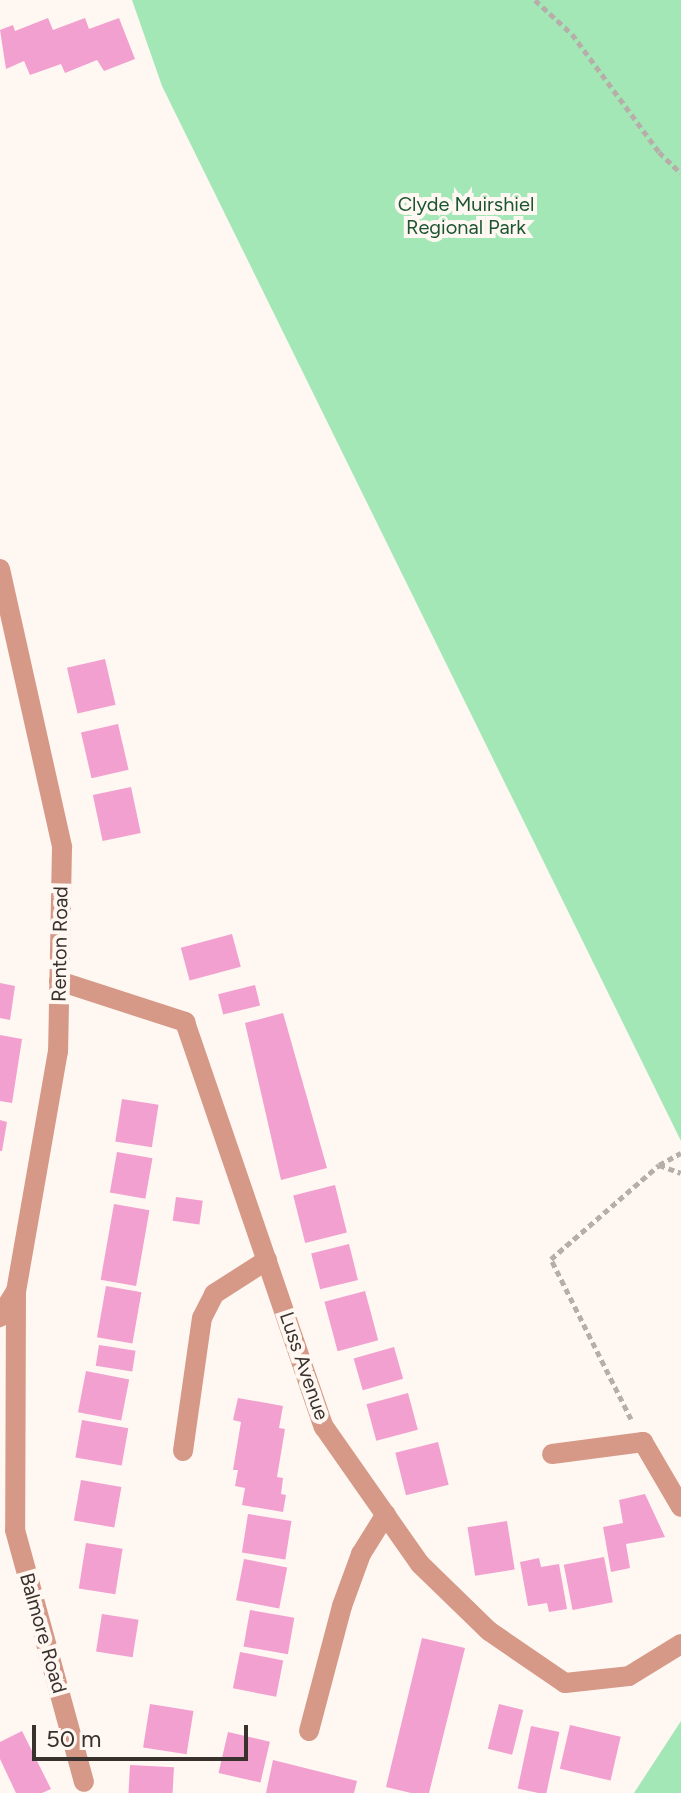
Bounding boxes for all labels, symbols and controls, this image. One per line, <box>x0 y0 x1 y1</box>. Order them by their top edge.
park label: Clyde Muirshiel Regional Park <box>398 192 534 239</box>
street label: Renton Road <box>47 886 73 1002</box>
street label: Luss Avenue <box>274 1309 334 1423</box>
street label: Balmore Road <box>14 1570 72 1696</box>
scale bar <box>36 1709 252 1759</box>
text: 50 m <box>46 1724 102 1753</box>

